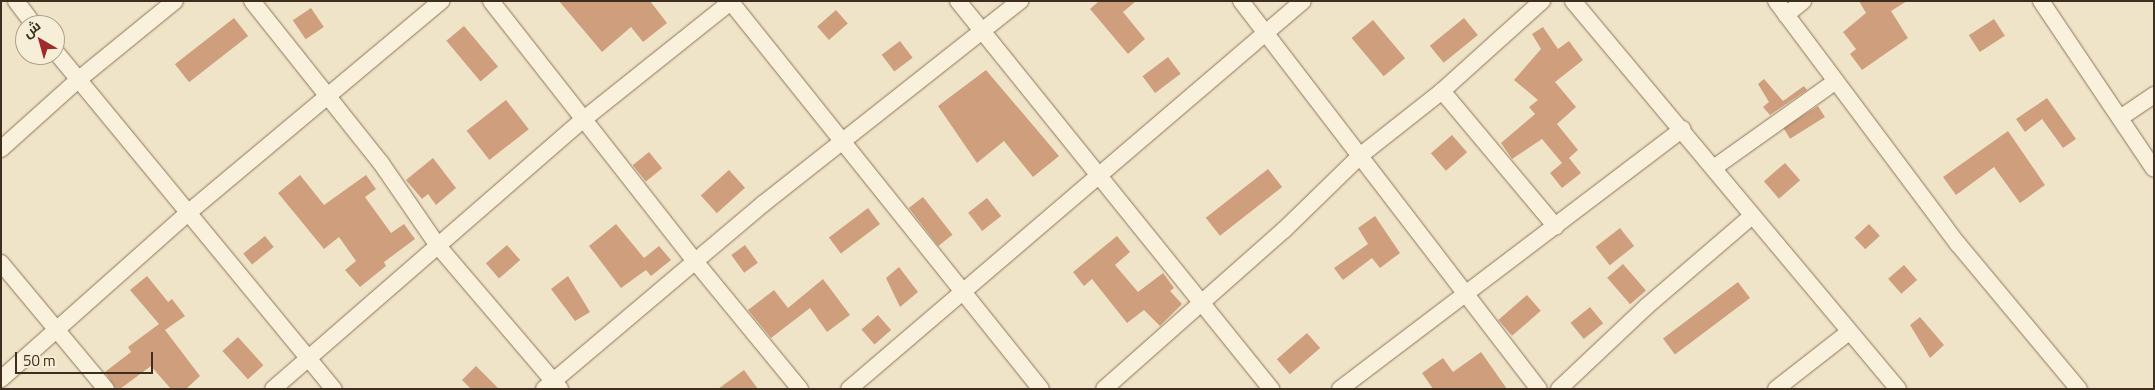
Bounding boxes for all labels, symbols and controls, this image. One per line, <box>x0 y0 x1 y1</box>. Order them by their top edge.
text: ش <box>16 13 46 45</box>
north arrow <box>15 15 65 65</box>
scale bar <box>18 342 155 374</box>
text: 50 m <box>23 346 56 375</box>

